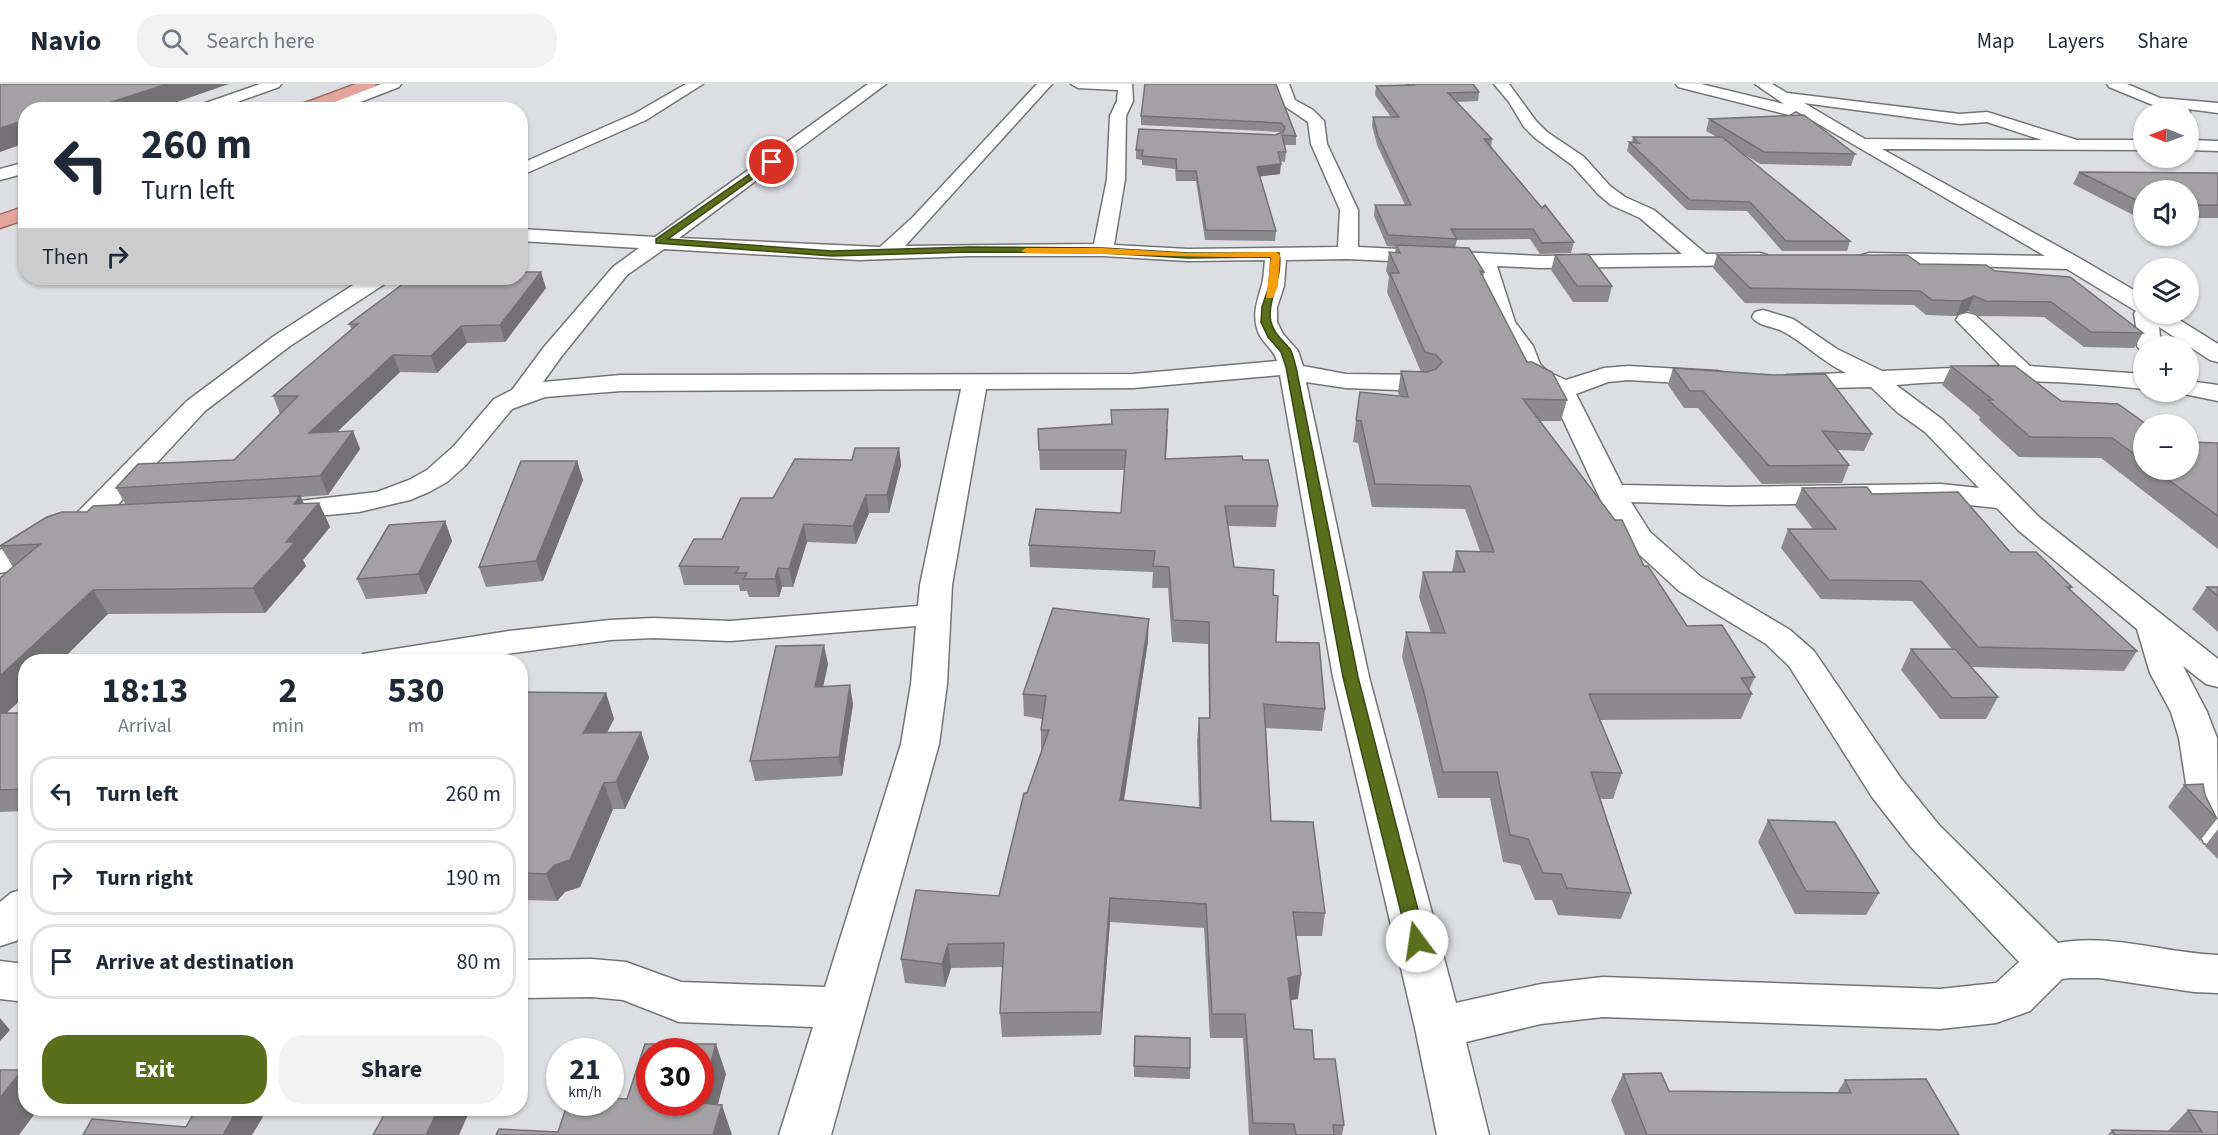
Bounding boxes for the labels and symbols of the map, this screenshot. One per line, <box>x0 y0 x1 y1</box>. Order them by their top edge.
north arrow <box>2133 102 2199 168</box>
pin <box>746 136 797 187</box>
position arrow <box>1385 909 1449 973</box>
speed limit sign: 30 <box>636 1038 714 1116</box>

